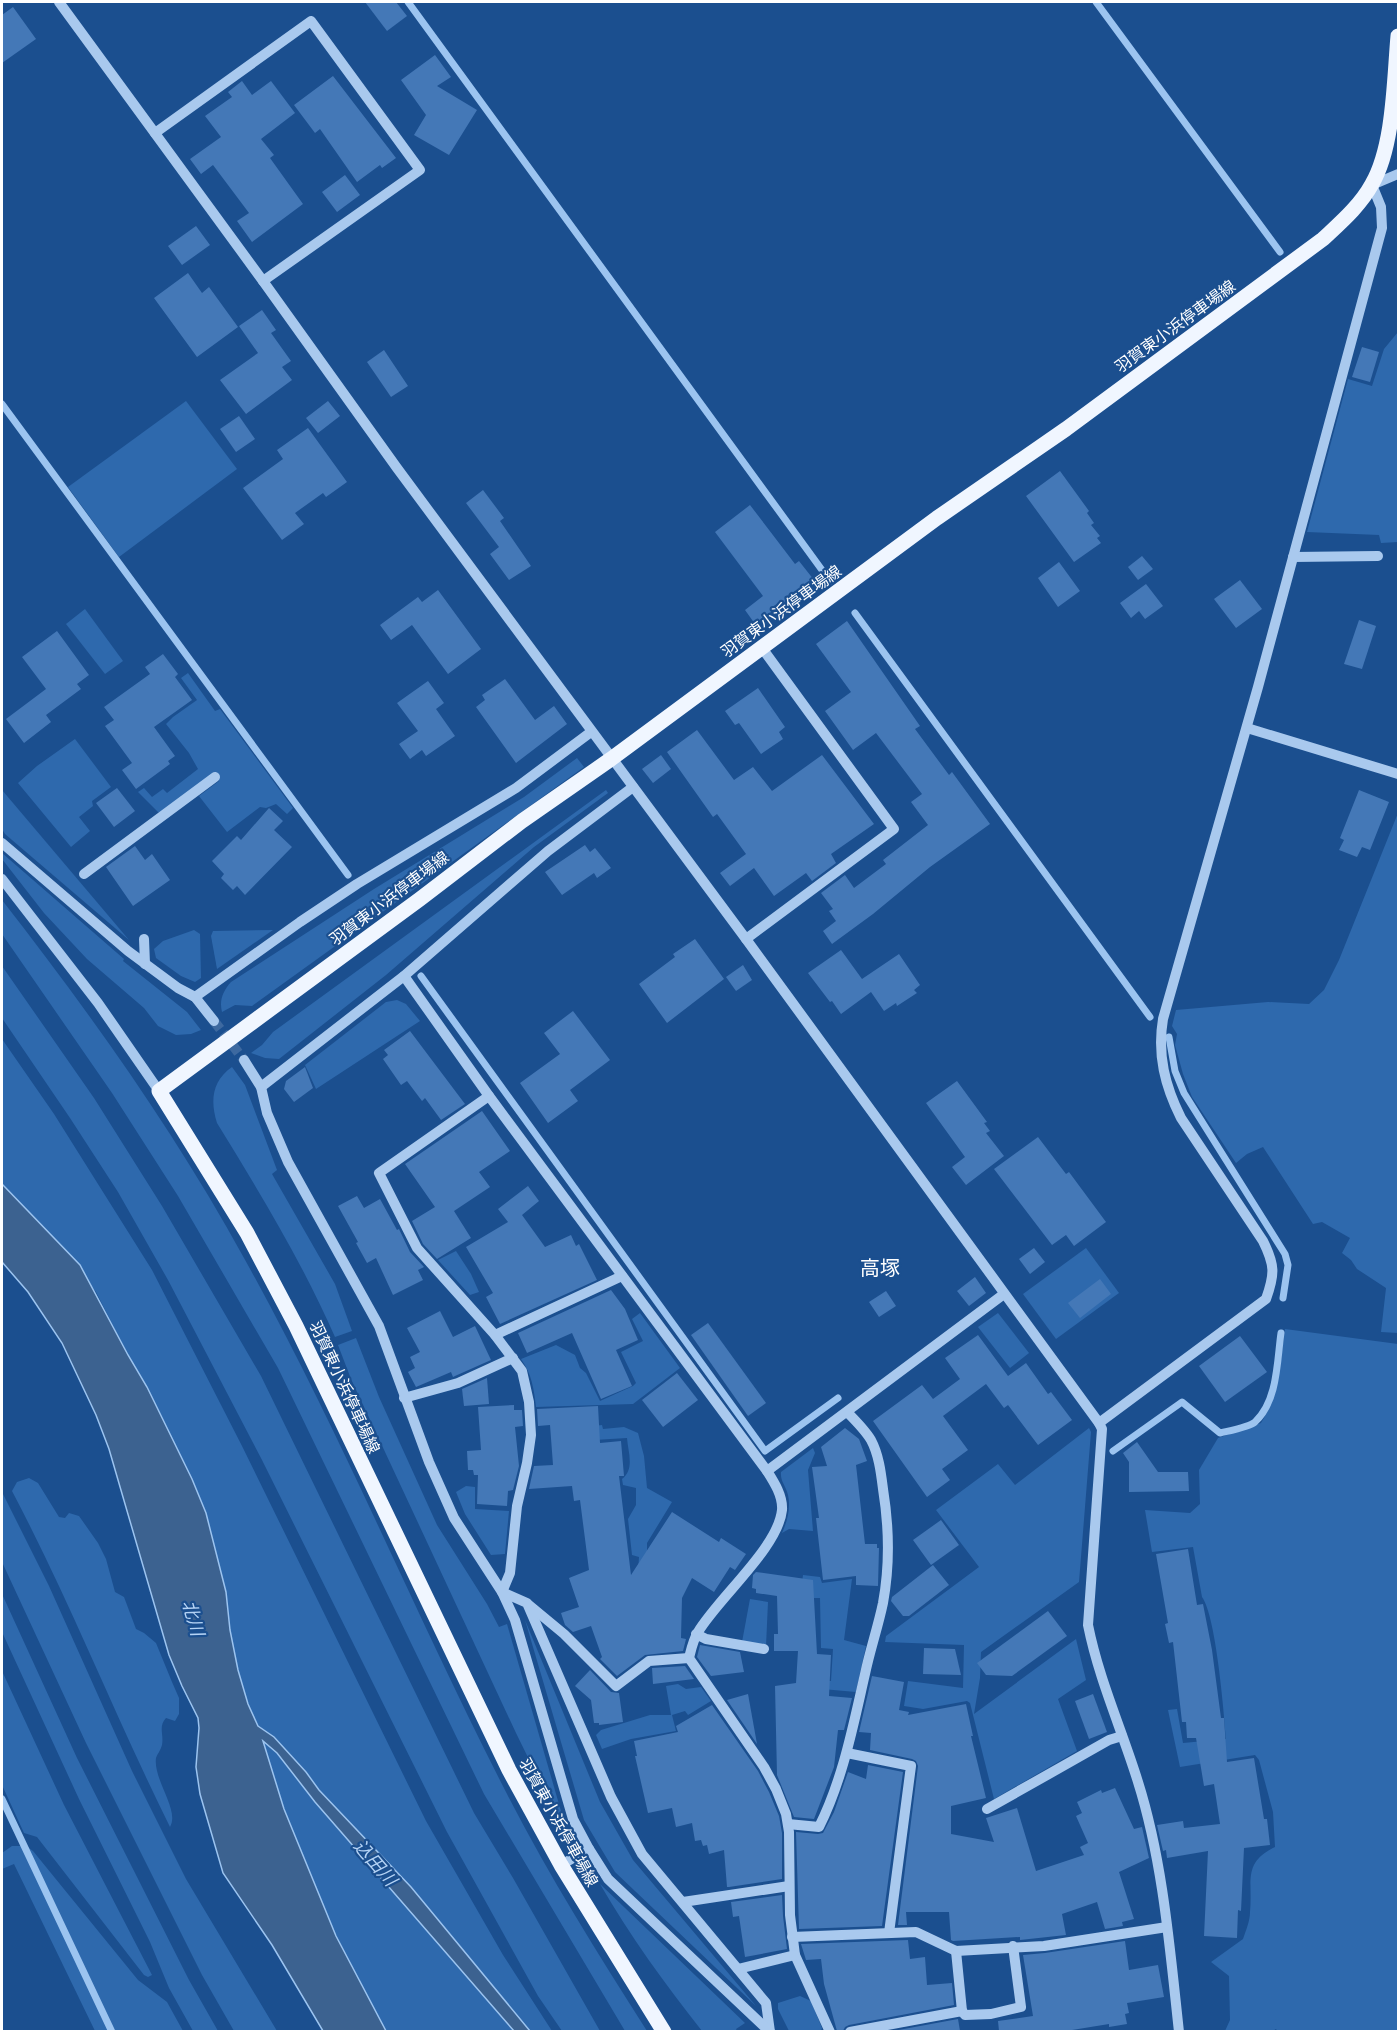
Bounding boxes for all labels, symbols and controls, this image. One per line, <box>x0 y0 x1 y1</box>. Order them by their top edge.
street label: 羽賀東小浜停車場線 <box>1111 276 1239 376</box>
street label: 羽賀東小浜停車場線 <box>717 561 845 661</box>
street label: 羽賀東小浜停車場線 <box>325 847 453 949</box>
district label: 高塚 <box>860 1255 900 1281</box>
street label: 羽賀東小浜停車場線 <box>306 1318 384 1456</box>
water label: 北川 <box>177 1597 210 1640</box>
street label: 羽賀東小浜停車場線 <box>515 1754 603 1890</box>
water label: 込田川 <box>349 1835 403 1892</box>

